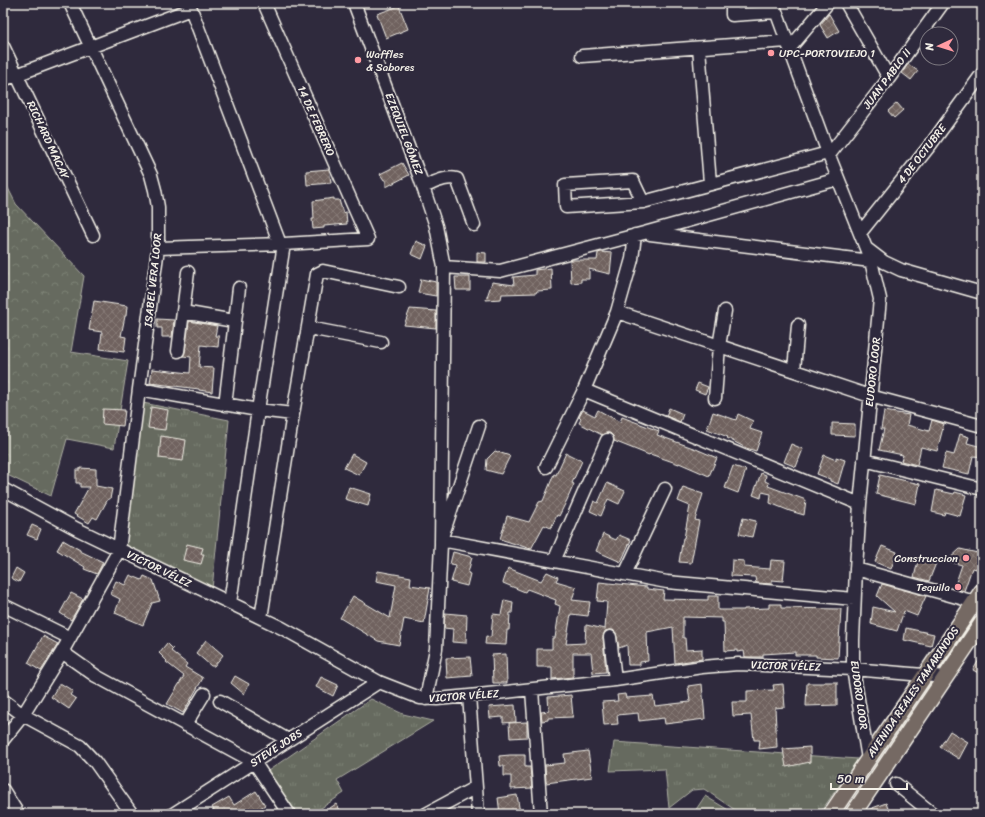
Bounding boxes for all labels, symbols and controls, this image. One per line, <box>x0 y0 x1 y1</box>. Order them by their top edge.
north arrow <box>919 26 959 66</box>
text: N <box>920 42 939 52</box>
place label: UPC-PORTOVIEJO 1 <box>779 44 875 63</box>
street label: JUAN PABLO II <box>857 44 917 114</box>
place label: Waffles & Sabores <box>366 45 415 77</box>
marker: UPC-PORTOVIEJO 1 <box>766 48 776 58</box>
marker: Waffles & Sabores <box>353 55 363 65</box>
street label: 14 DE FEBRERO <box>292 83 340 159</box>
street label: EZEQUIEL GÓMEZ <box>380 90 429 179</box>
street label: RICHARD MACAY <box>21 97 75 183</box>
street label: 4 DE OCTUBRE <box>893 119 952 188</box>
street label: ISABEL VERA LOOR <box>139 232 167 329</box>
street label: EUDORO LOOR <box>860 336 886 408</box>
street label: VICTOR VÉLEZ <box>123 545 195 593</box>
place label: Construccion <box>894 549 958 568</box>
marker: Construccion <box>961 553 971 563</box>
place label: Tequila <box>916 578 950 597</box>
marker: Tequila <box>953 582 963 592</box>
street label: AVENIDA REALES TAMARINDOS <box>861 623 964 762</box>
street label: VICTOR VÉLEZ <box>751 655 822 677</box>
street label: EUDORO LOOR <box>845 659 873 731</box>
street label: VICTOR VÉLEZ <box>428 684 500 708</box>
street label: STEVE JOBS <box>246 724 306 772</box>
scale bar <box>831 765 907 791</box>
text: 50 m <box>837 768 864 790</box>

